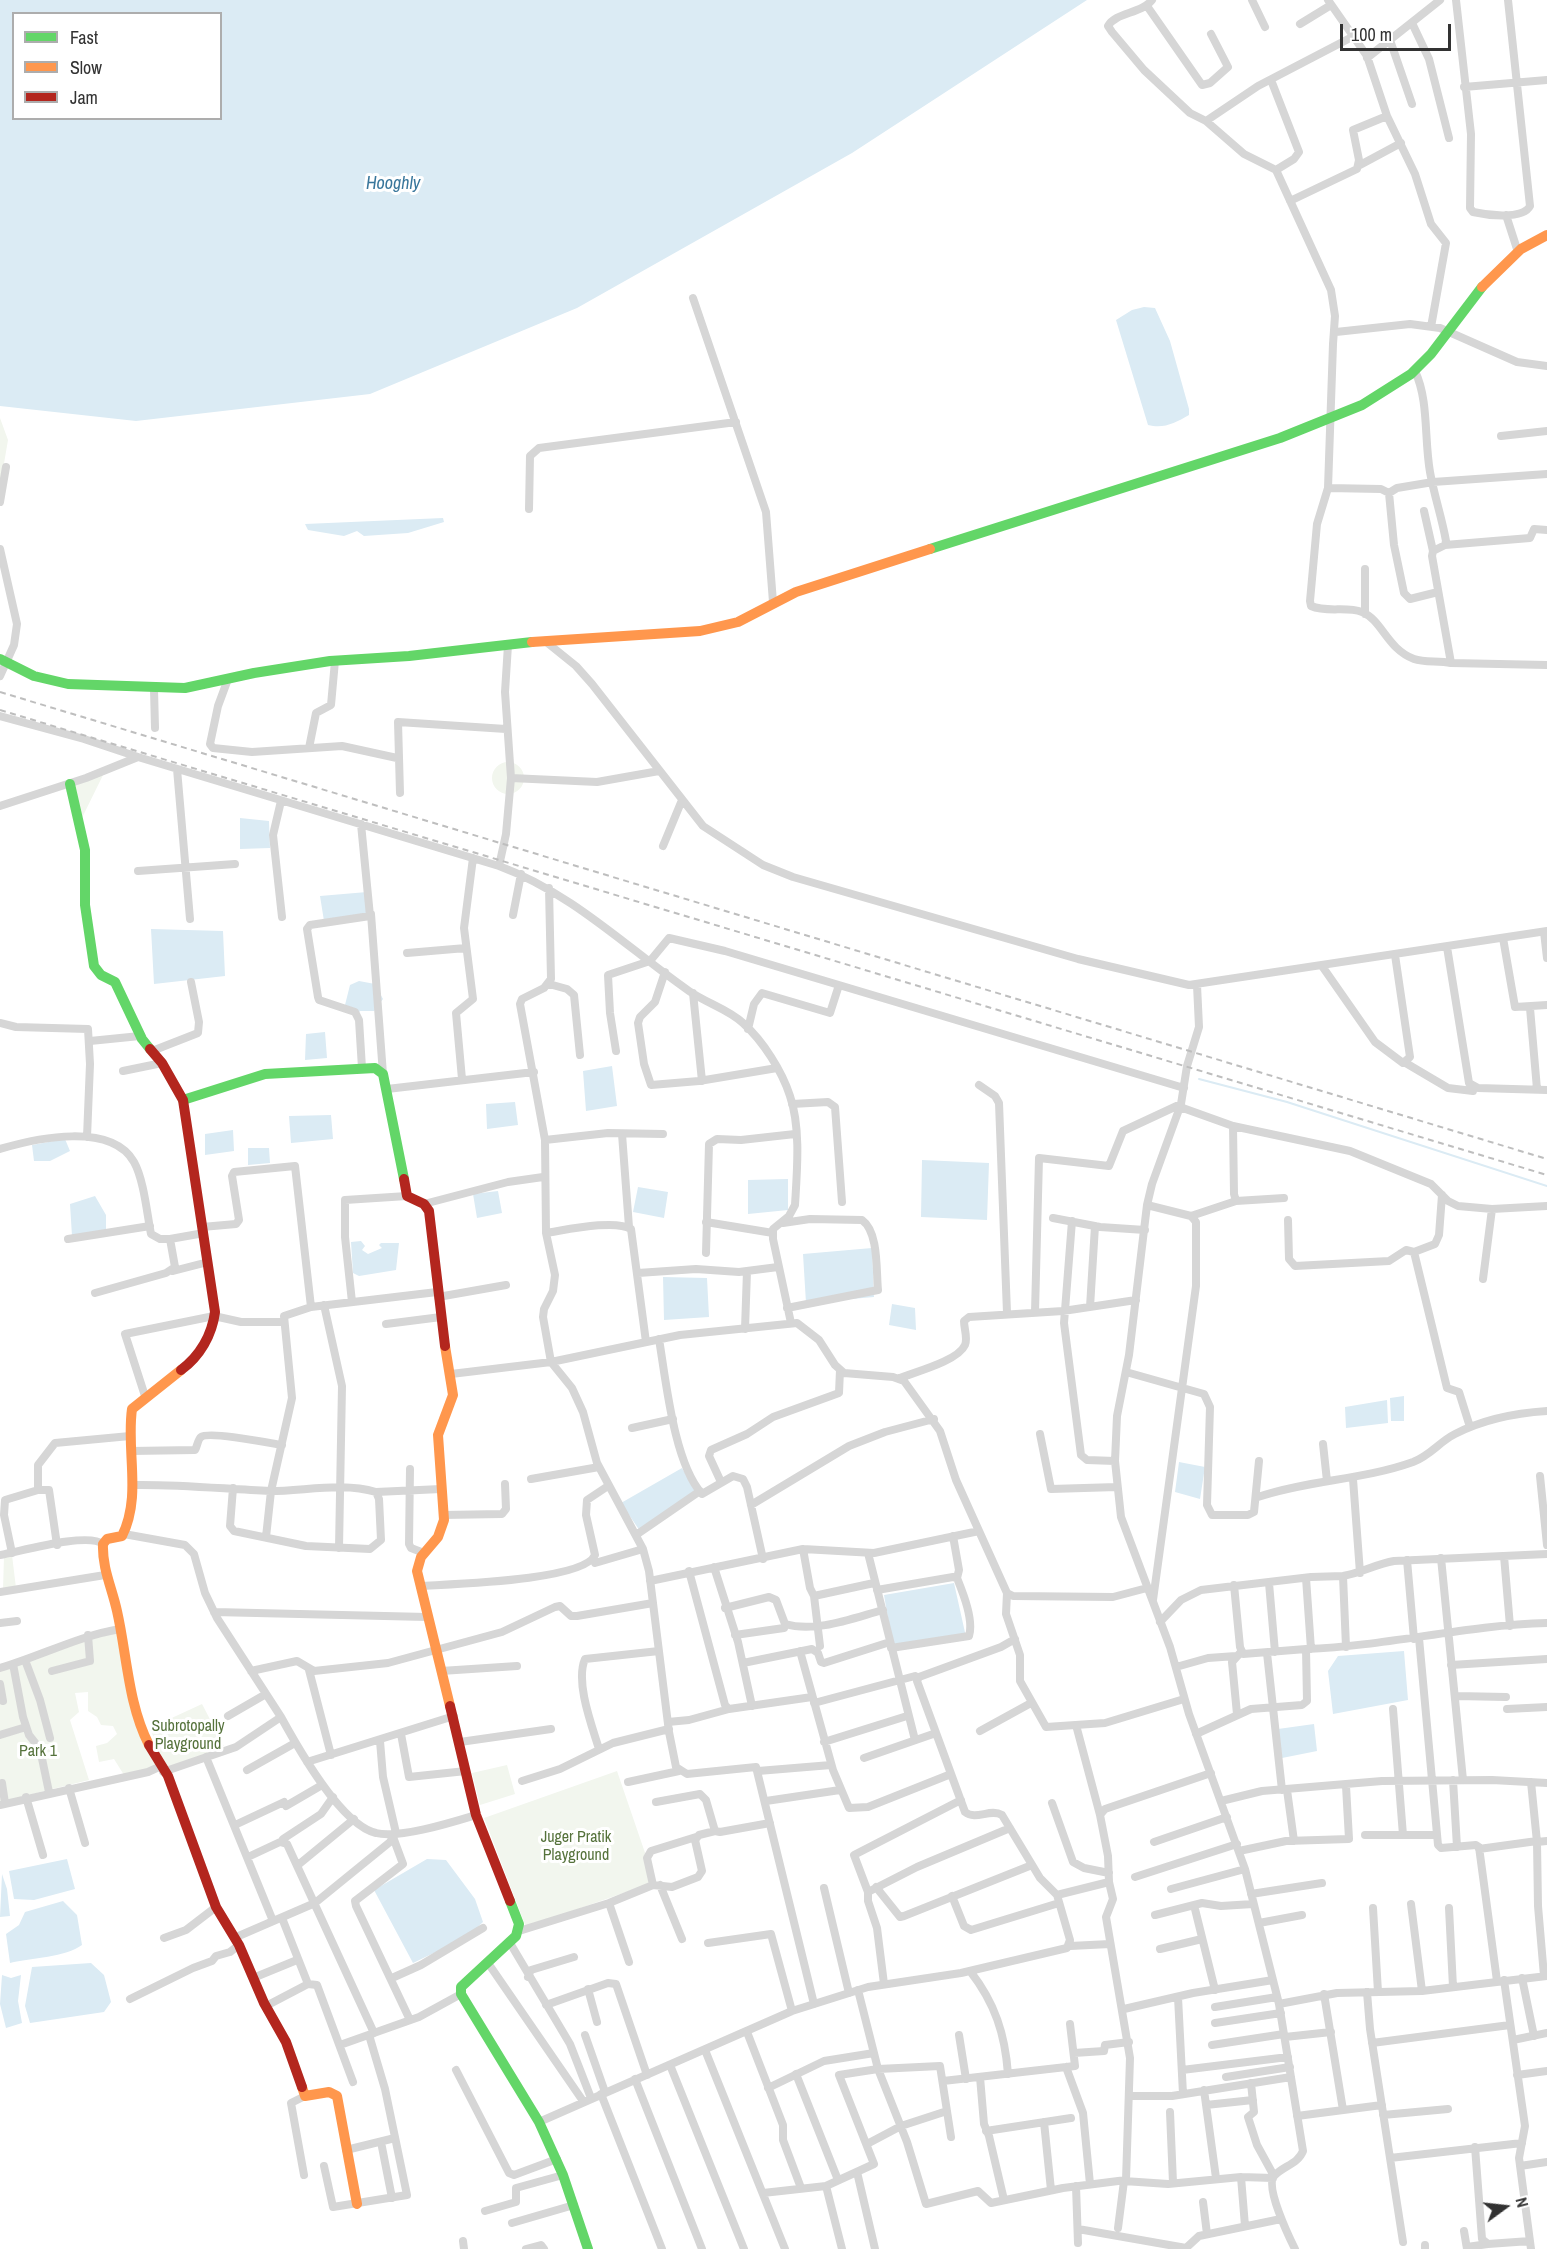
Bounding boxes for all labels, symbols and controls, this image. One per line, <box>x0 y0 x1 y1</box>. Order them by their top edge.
legend <box>12 12 222 120</box>
scale bar <box>1343 12 1454 50</box>
text: 100 m <box>1351 22 1392 47</box>
text: Fast <box>70 25 98 50</box>
text: Slow <box>70 55 102 80</box>
text: Jam <box>70 85 98 110</box>
water label: Hooghly <box>366 173 420 195</box>
park label: Subrotopally Playground <box>152 1717 224 1755</box>
park label: Park 1 <box>19 1742 57 1762</box>
park label: Juger Pratik Playground <box>541 1828 611 1866</box>
north arrow <box>1475 2177 1535 2237</box>
text: N <box>1511 2195 1534 2210</box>

